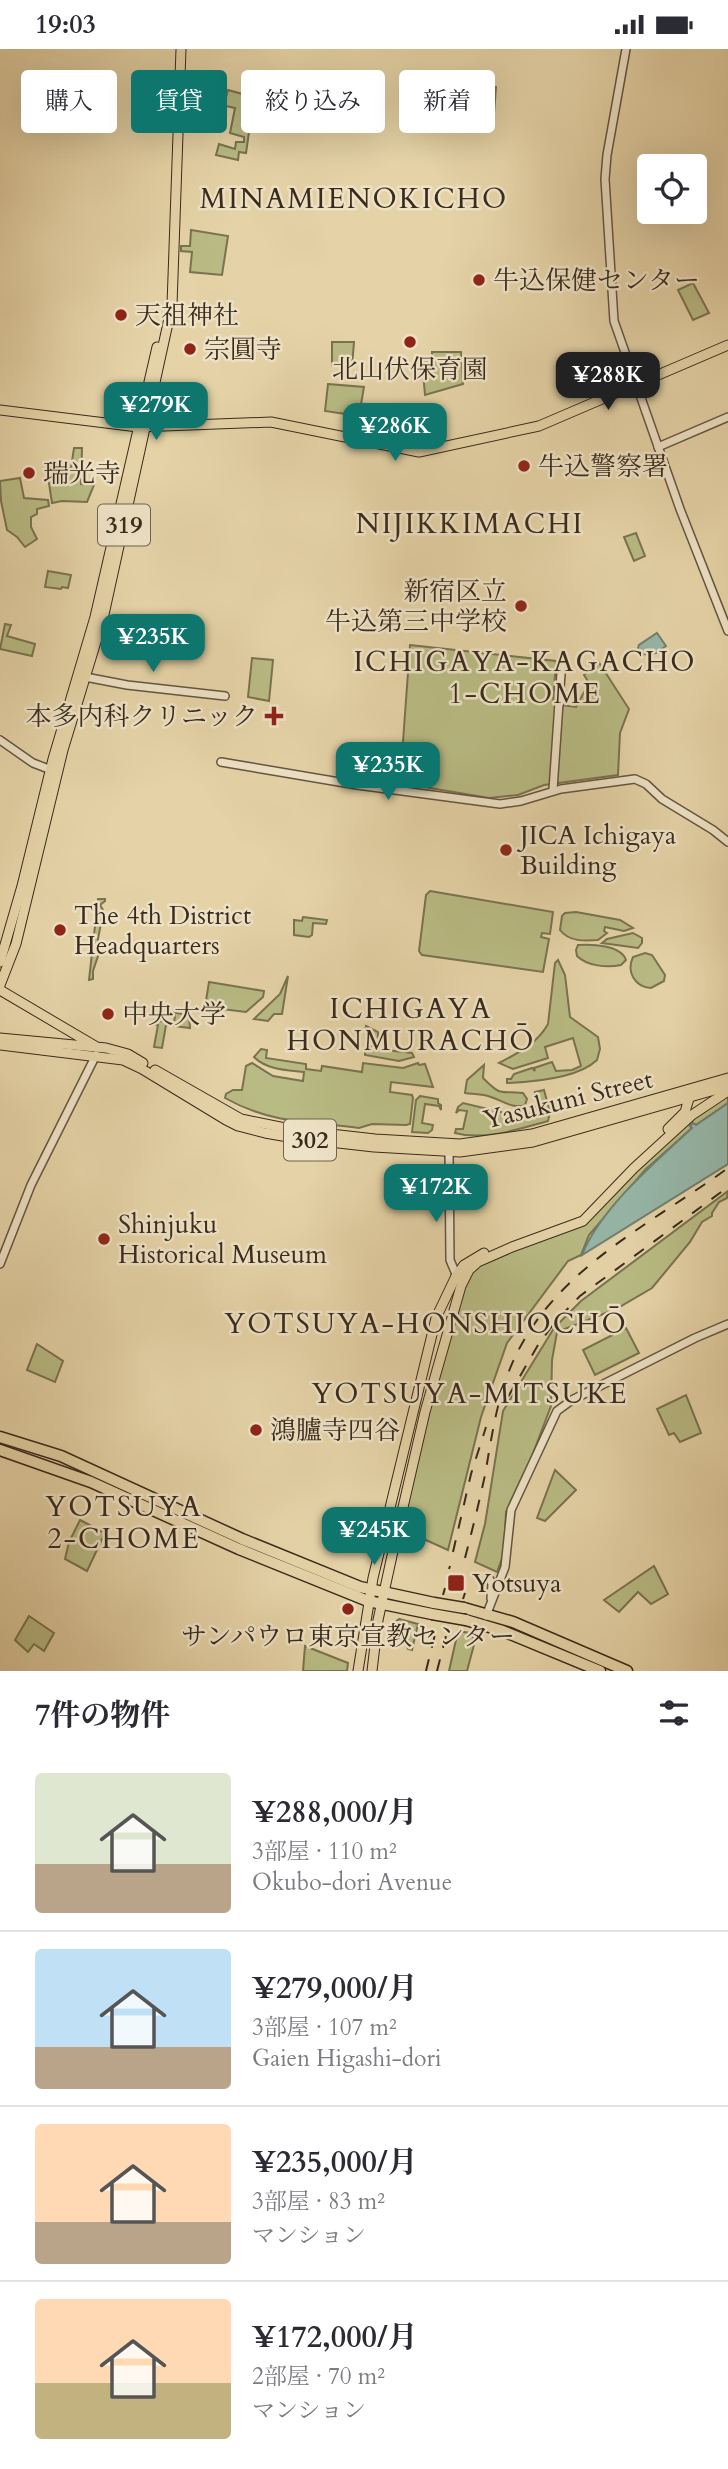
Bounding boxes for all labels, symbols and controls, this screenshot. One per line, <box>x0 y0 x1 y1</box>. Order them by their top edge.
text: 19:03 <box>35 7 96 42</box>
chip: 購入 <box>21 70 117 133</box>
chip: 賃貸 <box>131 70 227 133</box>
chip: 絞り込み <box>241 70 385 133</box>
chip: 新着 <box>399 70 495 133</box>
map controls <box>637 154 707 224</box>
button: locate <box>637 154 707 224</box>
district label: MINAMIENOKICHO <box>200 180 508 218</box>
place label: 牛込保健センター <box>493 263 700 298</box>
marker: 牛込保健センター <box>471 272 487 288</box>
place label: 天祖神社 <box>135 298 239 333</box>
marker: 天祖神社 <box>113 307 129 323</box>
place label: 宗圓寺 <box>204 332 282 367</box>
marker: 北山伏保育園 <box>402 334 418 350</box>
marker: 宗圓寺 <box>182 341 198 357</box>
place label: 北山伏保育園 <box>332 352 488 387</box>
pin: ¥288K <box>559 353 657 412</box>
text: ¥288K <box>572 359 644 390</box>
pin: ¥279K <box>107 383 205 442</box>
text: ¥279K <box>120 389 192 420</box>
pin: ¥286K <box>346 403 444 463</box>
text: ¥286K <box>359 410 431 441</box>
place label: 牛込警察署 <box>538 449 668 484</box>
place label: 瑞光寺 <box>43 456 121 491</box>
marker: 牛込警察署 <box>516 458 532 474</box>
marker: 瑞光寺 <box>21 465 37 481</box>
road number: 319 <box>98 505 150 545</box>
district label: NIJIKKIMACHI <box>356 505 584 543</box>
place label: 新宿区立 牛込第三中学校 <box>325 574 507 639</box>
marker: 新宿区立 牛込第三中学校 <box>513 598 529 614</box>
pin: ¥235K <box>104 615 202 674</box>
text: ¥235K <box>117 621 189 652</box>
district label: ICHIGAYA-KAGACHO 1-CHOME <box>353 643 697 713</box>
place label: 本多内科クリニック <box>26 699 258 734</box>
marker: 本多内科クリニック <box>264 706 284 726</box>
pin: ¥235K <box>339 743 437 802</box>
text: ¥235K <box>352 749 424 780</box>
place label: JICA Ichigaya Building <box>516 818 676 883</box>
marker: JICA Ichigaya Building <box>498 842 514 858</box>
place label: The 4th District Headquarters <box>74 898 251 963</box>
marker: The 4th District Headquarters <box>52 922 68 938</box>
district label: ICHIGAYA HONMURACHŌ <box>286 990 536 1060</box>
place label: 中央大学 <box>122 997 226 1032</box>
marker: 中央大学 <box>100 1006 116 1022</box>
street label: Yasukuni Street <box>480 1062 656 1137</box>
road number: 302 <box>284 1119 336 1161</box>
pin: ¥172K <box>387 1165 485 1224</box>
text: ¥172K <box>400 1171 472 1202</box>
place label: Shinjuku Historical Museum <box>118 1207 327 1272</box>
marker: Shinjuku Historical Museum <box>96 1231 112 1247</box>
district label: YOTSUYA-HONSHIOCHŌ <box>224 1305 628 1343</box>
district label: YOTSUYA-MITSUKE <box>311 1375 629 1413</box>
place label: 鴻臚寺四谷 <box>270 1413 400 1448</box>
marker: 鴻臚寺四谷 <box>248 1422 264 1438</box>
district label: YOTSUYA 2-CHOME <box>45 1488 203 1558</box>
pin: ¥245K <box>325 1507 423 1567</box>
text: ¥245K <box>338 1514 410 1545</box>
place label: Yotsuya <box>472 1566 562 1601</box>
marker: Yotsuya <box>446 1573 466 1593</box>
marker: サンパウロ東京宣教センター <box>340 1601 356 1617</box>
place label: サンパウロ東京宣教センター <box>181 1619 515 1654</box>
icon: filters <box>655 1694 693 1732</box>
text: 7件の物件 <box>35 1695 170 1736</box>
text: ¥288,000/月 <box>252 1792 418 1833</box>
icon: home <box>91 1801 175 1885</box>
text: 3部屋 · 110 m² <box>252 1836 397 1867</box>
text: Okubo-dori Avenue <box>252 1867 452 1898</box>
text: ¥279,000/月 <box>252 1968 418 2009</box>
icon: home <box>91 1977 175 2061</box>
text: 3部屋 · 107 m² <box>252 2012 397 2043</box>
text: Gaien Higashi-dori <box>252 2043 441 2074</box>
text: ¥235,000/月 <box>252 2142 418 2183</box>
icon: home <box>91 2152 175 2236</box>
text: 3部屋 · 83 m² <box>252 2186 385 2217</box>
text: マンション <box>252 2220 366 2251</box>
text: ¥172,000/月 <box>252 2317 418 2358</box>
icon: home <box>91 2327 175 2411</box>
text: 2部屋 · 70 m² <box>252 2361 385 2392</box>
text: マンション <box>252 2395 366 2426</box>

